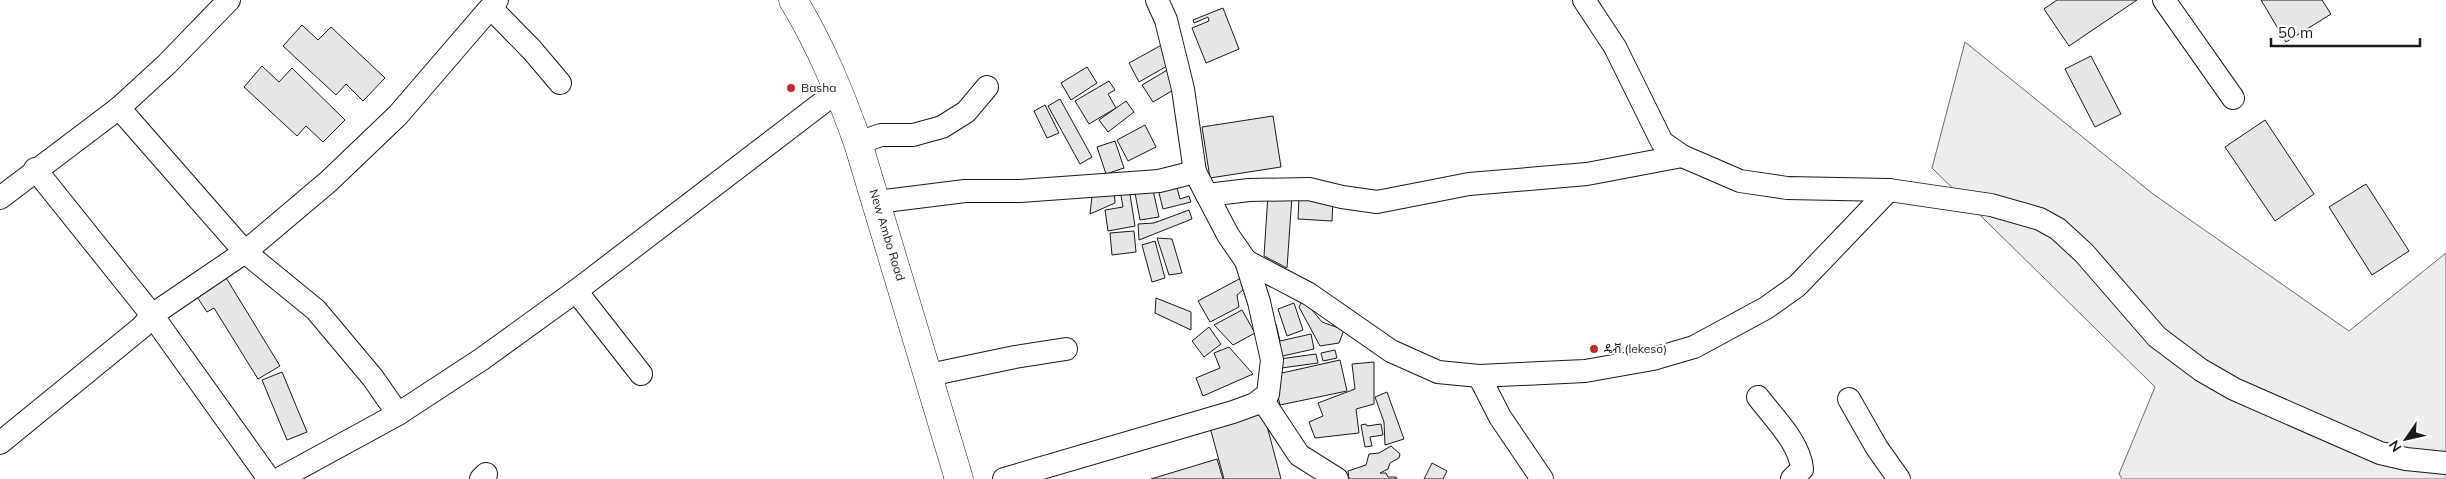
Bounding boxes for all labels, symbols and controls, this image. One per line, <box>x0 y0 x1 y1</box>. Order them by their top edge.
scale bar <box>2271 15 2420 47</box>
text: 50 m <box>2278 23 2313 42</box>
place label: Basha <box>801 80 837 95</box>
marker: Basha <box>785 82 797 94</box>
street label: New Ambo Road <box>866 187 909 282</box>
place label: ዴቭ (lekeso) <box>1604 341 1667 356</box>
marker: ዴቭ (lekeso) <box>1588 343 1600 355</box>
north arrow <box>2381 414 2431 464</box>
text: N <box>2385 437 2406 456</box>

